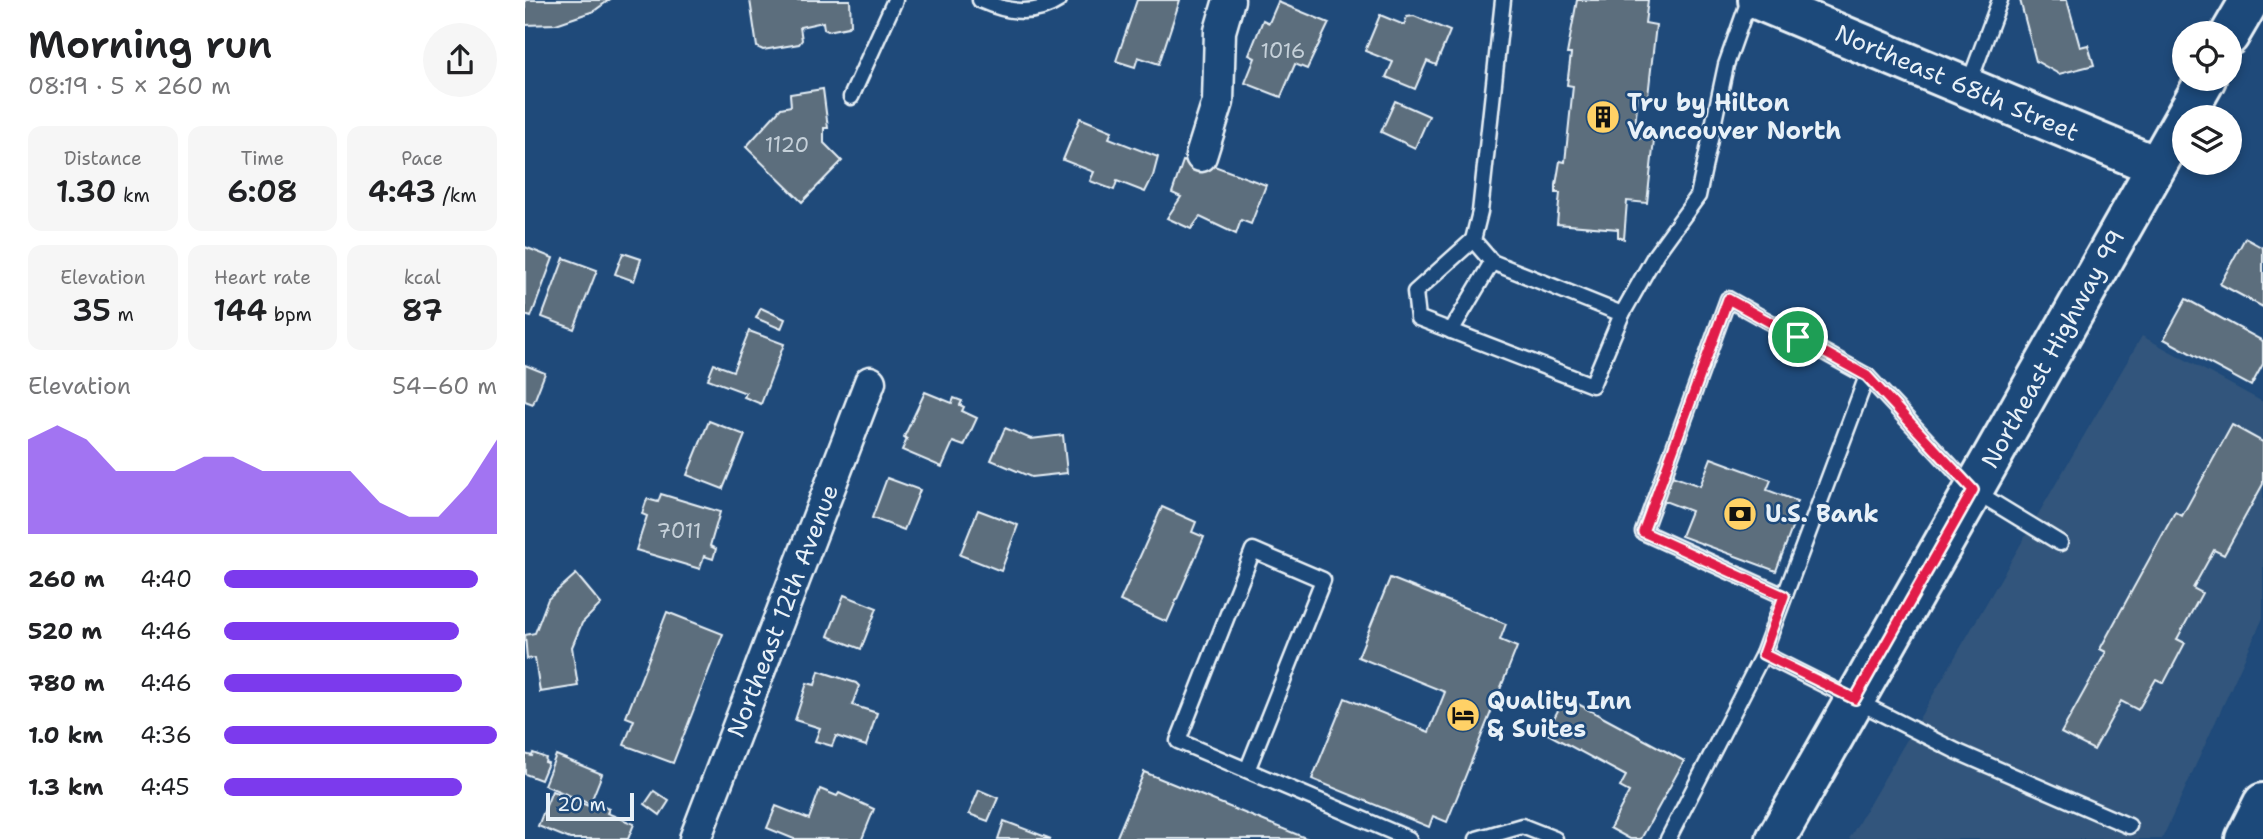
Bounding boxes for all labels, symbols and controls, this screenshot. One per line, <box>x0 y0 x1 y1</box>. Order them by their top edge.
street label: Northeast 68th Street <box>1830 17 2084 149</box>
text: Morning run <box>28 19 272 70</box>
map controls <box>2172 21 2242 175</box>
button: locate <box>2172 21 2242 91</box>
button: share <box>423 23 497 97</box>
house number: 1016 <box>1260 37 1306 65</box>
text: 08:19 · 5 × 260 m <box>28 71 231 101</box>
place label: Tru by Hilton Vancouver North <box>1627 87 1841 147</box>
building icon: Tru by Hilton Vancouver North <box>1584 98 1622 136</box>
button: layers <box>2172 105 2242 175</box>
house number: 1120 <box>765 131 809 159</box>
text: Distance <box>64 146 142 171</box>
text: Time <box>241 146 284 171</box>
text: Pace <box>401 146 443 171</box>
text: 1.30 <box>56 171 117 212</box>
text: 6:08 <box>227 171 298 212</box>
text: 4:43 <box>368 171 436 212</box>
text: km <box>117 183 150 208</box>
text: /km <box>436 183 477 208</box>
street label: Northeast Highway 99 <box>1974 224 2132 474</box>
text: Elevation <box>60 265 145 290</box>
text: Heart rate <box>214 265 311 290</box>
text: kcal <box>404 265 441 290</box>
text: 35 <box>72 290 111 331</box>
text: 144 <box>213 290 267 331</box>
text: 87 <box>402 290 443 331</box>
text: m <box>111 302 134 327</box>
text: bpm <box>267 302 312 327</box>
pin <box>1768 307 1828 367</box>
icon: arrive <box>1779 318 1817 356</box>
text: Elevation <box>28 371 131 401</box>
text: 54–60 m <box>392 371 497 401</box>
street label: Northeast 12th Avenue <box>720 480 846 742</box>
bank icon: U.S. Bank <box>1721 495 1759 533</box>
place label: U.S. Bank <box>1765 498 1879 530</box>
house number: 7011 <box>656 517 702 545</box>
text: 260 m <box>28 564 105 594</box>
text: 4:40 <box>140 564 192 594</box>
text: 520 m <box>28 616 102 646</box>
text: 4:46 <box>140 616 192 646</box>
text: 780 m <box>28 668 105 698</box>
text: 4:46 <box>140 668 192 698</box>
place label: Quality Inn & Suites <box>1487 685 1632 745</box>
hotel icon: Quality Inn & Suites <box>1444 696 1482 734</box>
text: 1.0 km <box>28 720 103 750</box>
text: 4:36 <box>140 720 192 750</box>
text: 1.3 km <box>28 772 103 802</box>
text: 4:45 <box>140 772 190 802</box>
scale bar <box>546 790 633 822</box>
text: 20 m <box>557 792 606 817</box>

